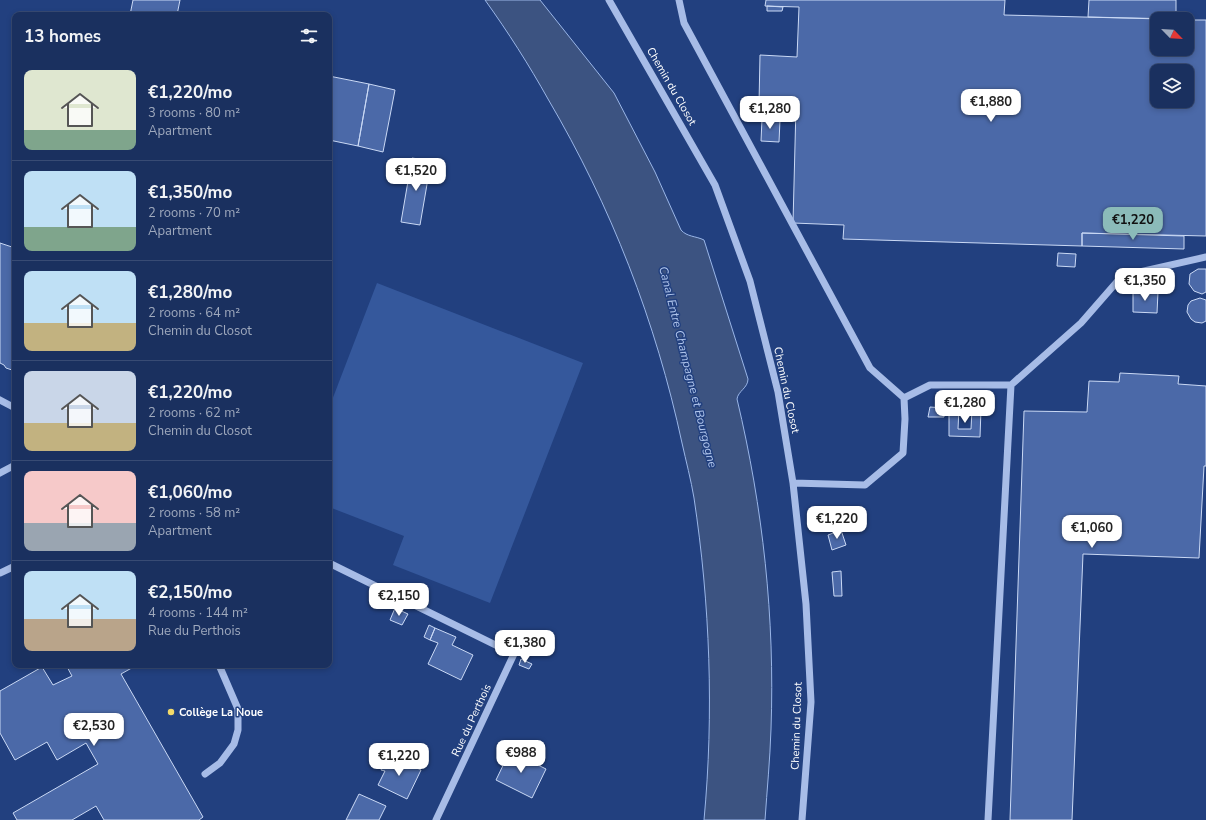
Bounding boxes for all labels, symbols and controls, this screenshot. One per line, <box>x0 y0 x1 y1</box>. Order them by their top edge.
north arrow <box>1150 12 1194 56</box>
map controls <box>1150 12 1194 108</box>
text: 13 homes <box>24 25 101 48</box>
icon: filters <box>298 25 320 47</box>
street label: Chemin du Closot <box>643 44 700 128</box>
button: layers <box>1150 64 1194 108</box>
text: €1,220/mo <box>148 81 232 104</box>
icon: home <box>56 86 104 134</box>
pin: €1,880 <box>958 89 1024 123</box>
text: €1,880 <box>970 93 1012 111</box>
pin: €1,280 <box>737 96 803 130</box>
text: €1,280 <box>749 100 791 118</box>
text: 3 rooms · 80 m² <box>148 104 240 122</box>
text: Apartment <box>148 122 211 140</box>
pin: €1,520 <box>383 158 449 192</box>
text: €1,520 <box>395 162 437 180</box>
text: €1,350/mo <box>148 181 232 204</box>
icon: home <box>56 187 104 235</box>
text: 2 rooms · 70 m² <box>148 204 240 222</box>
pin: €1,220 <box>1100 207 1166 241</box>
text: €1,220 <box>1112 211 1154 229</box>
text: Apartment <box>148 222 211 240</box>
water label: Canal Entre Champagne et Bourgogne <box>655 264 721 470</box>
pin: €1,350 <box>1112 268 1178 302</box>
text: €1,350 <box>1124 272 1166 290</box>
text: €1,280/mo <box>148 281 232 304</box>
icon: home <box>56 287 104 335</box>
text: 2 rooms · 64 m² <box>148 304 240 322</box>
text: Chemin du Closot <box>148 322 252 340</box>
street label: Chemin du Closot <box>770 346 803 435</box>
text: €1,220/mo <box>148 381 232 404</box>
icon: home <box>56 387 104 435</box>
pin: €1,280 <box>932 390 998 424</box>
text: €1,280 <box>944 394 986 412</box>
text: 2 rooms · 62 m² <box>148 404 240 422</box>
text: Chemin du Closot <box>148 422 252 440</box>
text: €1,060/mo <box>148 481 232 504</box>
icon: home <box>56 487 104 535</box>
text: 2 rooms · 58 m² <box>148 504 240 522</box>
pin: €1,220 <box>804 506 870 540</box>
text: €1,220 <box>816 510 858 528</box>
pin: €1,060 <box>1059 515 1125 549</box>
text: €1,060 <box>1071 519 1113 537</box>
text: Apartment <box>148 522 211 540</box>
text: €2,150/mo <box>148 581 232 604</box>
pin: €2,150 <box>366 583 432 617</box>
icon: home <box>56 587 104 635</box>
text: €2,150 <box>378 587 420 605</box>
text: 4 rooms · 144 m² <box>148 604 248 622</box>
text: Rue du Perthois <box>148 622 241 640</box>
pin: €1,380 <box>492 630 558 664</box>
text: €1,380 <box>504 634 546 652</box>
street label: Rue du Perthois <box>448 681 495 759</box>
street label: Chemin du Closot <box>787 682 806 770</box>
place label: Collège La Noue <box>179 705 263 720</box>
marker: Collège La Noue <box>166 707 176 717</box>
pin: €2,530 <box>61 713 127 747</box>
text: €2,530 <box>73 717 115 735</box>
pin: €988 <box>497 740 545 774</box>
pin: €1,220 <box>366 743 432 777</box>
text: €988 <box>505 744 537 762</box>
text: €1,220 <box>378 747 420 765</box>

